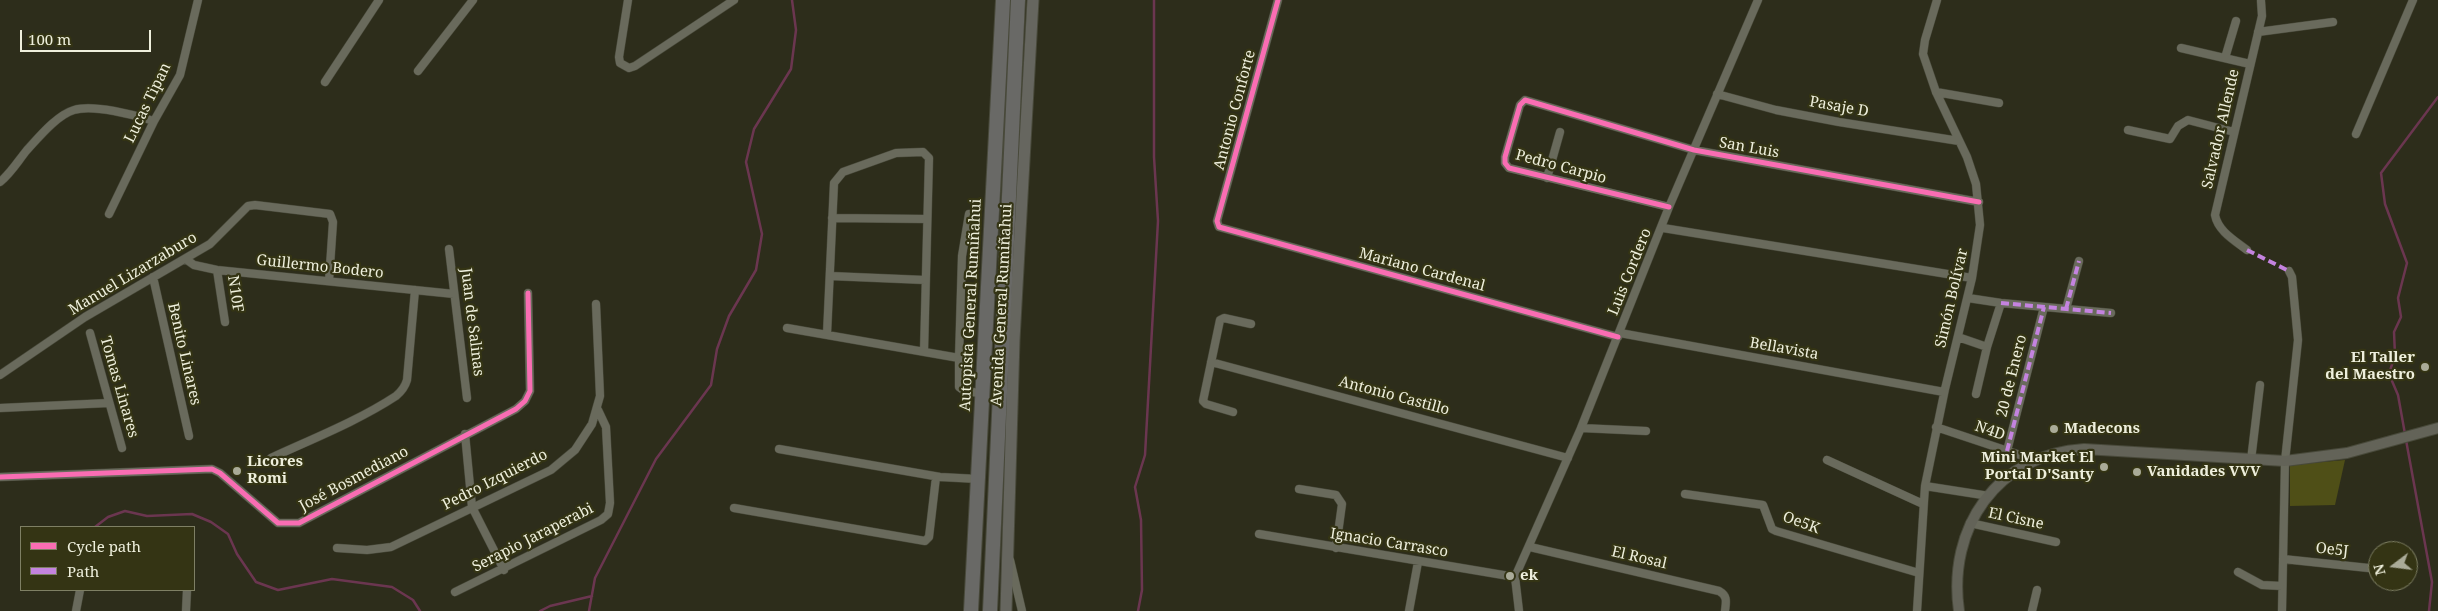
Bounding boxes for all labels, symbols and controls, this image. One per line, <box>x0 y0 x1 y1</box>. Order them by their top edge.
scale bar <box>22 20 154 52</box>
text: 100 m <box>28 29 71 49</box>
street label: Antonio Conforte <box>1210 48 1260 172</box>
street label: Lucas Tipan <box>121 60 175 146</box>
street label: Salvador Allende <box>2199 68 2243 190</box>
street label: Pasaje D <box>1808 93 1870 121</box>
street label: San Luis <box>1718 134 1780 162</box>
street label: Pedro Carpio <box>1514 146 1608 188</box>
street label: Autopista General Rumiñahui <box>956 198 986 412</box>
street label: Avenida General Rumiñahui <box>988 203 1016 407</box>
street label: Luis Cordero <box>1604 226 1656 318</box>
street label: Manuel Lizarzaburo <box>66 229 200 319</box>
street label: Mariano Cardenal <box>1357 245 1487 295</box>
street label: Simón Bolívar <box>1932 247 1972 349</box>
street label: Guillermo Bodero <box>256 251 384 283</box>
street label: Juan de Salinas <box>456 267 488 377</box>
street label: N10F <box>223 274 247 314</box>
street label: Benito Linares <box>164 301 204 407</box>
street label: 20 de Enero <box>1993 333 2031 419</box>
street label: Tomas Linares <box>96 334 142 440</box>
street label: Bellavista <box>1748 334 1820 364</box>
place label: El Taller del Maestro <box>2325 349 2415 384</box>
marker: El Taller del Maestro <box>2419 361 2431 373</box>
street label: Antonio Castillo <box>1337 373 1451 419</box>
street label: N4D <box>1973 417 2007 445</box>
place label: Madecons <box>2064 420 2140 438</box>
marker: Madecons <box>2048 423 2060 435</box>
street label: José Bosmediano <box>296 443 412 515</box>
street label: Pedro Izquierdo <box>439 446 551 514</box>
place label: Mini Market El Portal D'Santy <box>1981 449 2094 484</box>
place label: Licores Romi <box>247 453 303 488</box>
marker: Mini Market El Portal D'Santy <box>2098 461 2110 473</box>
place label: Vanidades VVV <box>2147 463 2260 481</box>
marker: Licores Romi <box>231 465 243 477</box>
marker: Vanidades VVV <box>2131 466 2143 478</box>
street label: Serapio Jaraperabi <box>469 500 597 576</box>
street label: El Cisne <box>1987 504 2045 534</box>
street label: Oe5K <box>1780 508 1822 538</box>
street label: Ignacio Carrasco <box>1329 525 1449 561</box>
legend <box>20 526 195 591</box>
text: Cycle path <box>67 536 141 556</box>
street label: Oe5J <box>2315 539 2349 561</box>
north arrow <box>2368 541 2418 591</box>
street label: El Rosal <box>1610 543 1668 573</box>
text: Path <box>67 561 99 581</box>
text: N <box>2368 562 2390 578</box>
place label: ek <box>1520 567 1538 585</box>
marker: ek <box>1504 570 1516 582</box>

